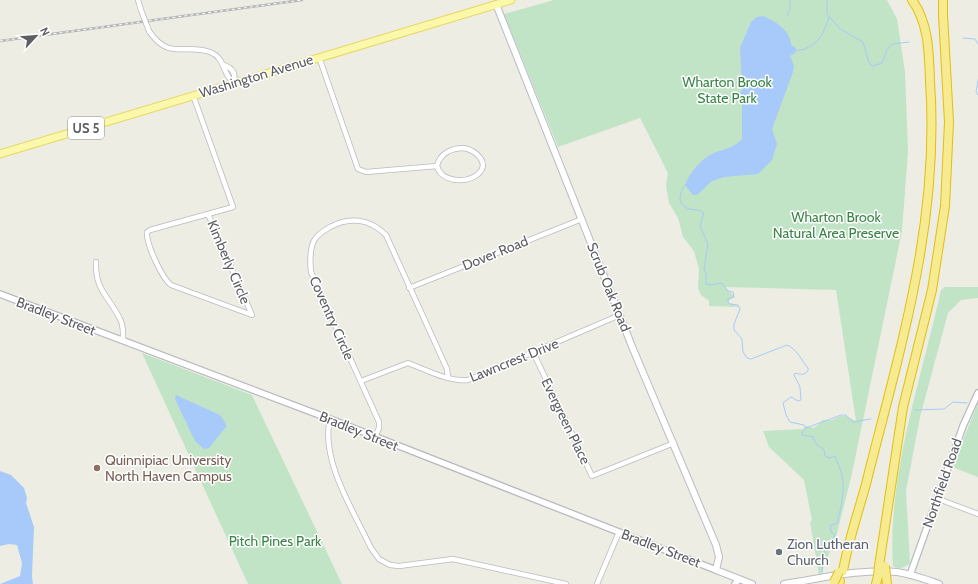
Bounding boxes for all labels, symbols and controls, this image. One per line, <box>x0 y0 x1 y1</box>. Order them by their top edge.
north arrow <box>16 16 56 56</box>
text: N <box>37 25 53 38</box>
street label: Washington Avenue <box>197 50 315 102</box>
park label: Wharton Brook State Park <box>682 73 772 107</box>
road number: US 5 <box>68 117 104 139</box>
park label: Wharton Brook Natural Area Preserve <box>773 208 899 242</box>
street label: Kimberly Circle <box>203 217 255 307</box>
street label: Dover Road <box>459 232 531 274</box>
street label: Scrub Oak Road <box>583 240 635 334</box>
street label: Coventry Circle <box>305 273 359 363</box>
street label: Bradley Street <box>14 293 99 339</box>
street label: Lawncrest Drive <box>467 334 561 386</box>
street label: Evergreen Place <box>537 375 595 467</box>
street label: Bradley Street <box>317 407 401 455</box>
street label: Northfield Road <box>918 436 966 530</box>
place label: Quinnipiac University North Haven Campus <box>105 451 232 485</box>
marker: Quinnipiac University North Haven Campus <box>92 463 102 473</box>
street label: Bradley Street <box>619 525 704 571</box>
park label: Pitch Pines Park <box>229 532 322 550</box>
place label: Zion Lutheran Church <box>787 535 869 569</box>
marker: Zion Lutheran Church <box>774 547 784 557</box>

